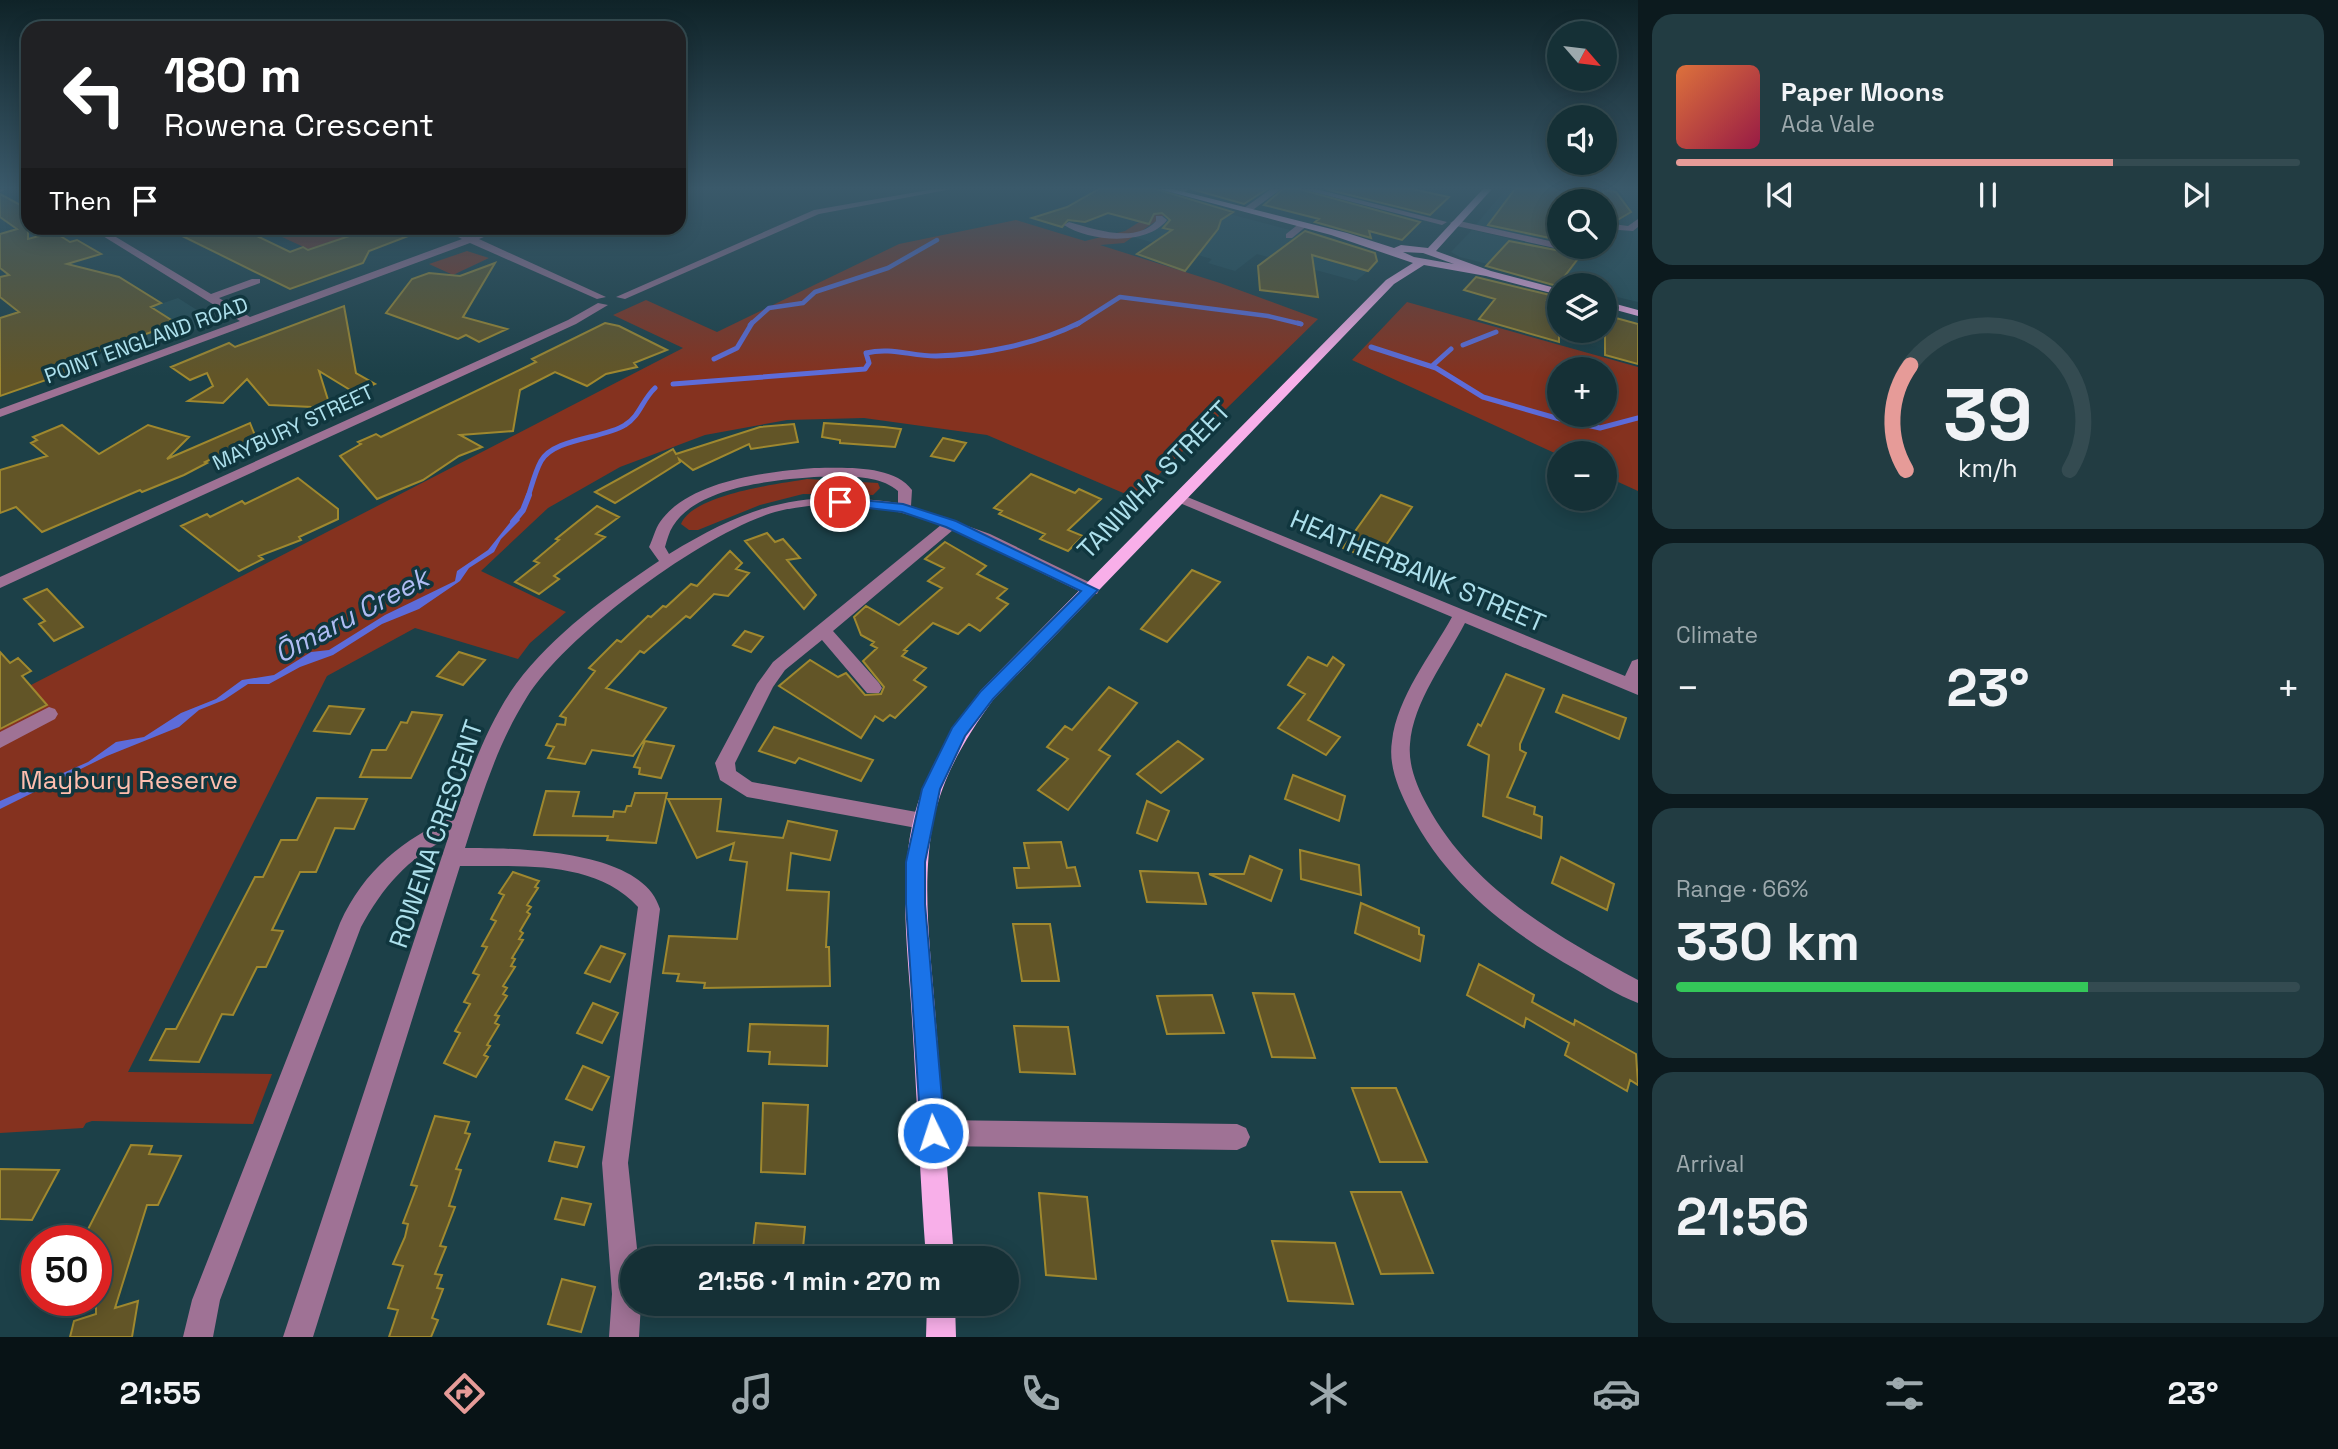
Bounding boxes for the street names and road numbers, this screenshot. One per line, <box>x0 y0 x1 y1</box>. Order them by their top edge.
street label: POINT ENGLAND ROAD <box>40 291 252 389</box>
street label: MAYBURY STREET <box>208 378 378 476</box>
street label: TANIWHA STREET <box>1070 394 1238 566</box>
street label: HEATHERBANK STREET <box>1285 502 1551 640</box>
street label: ROWENA CRESCENT <box>381 716 491 952</box>

